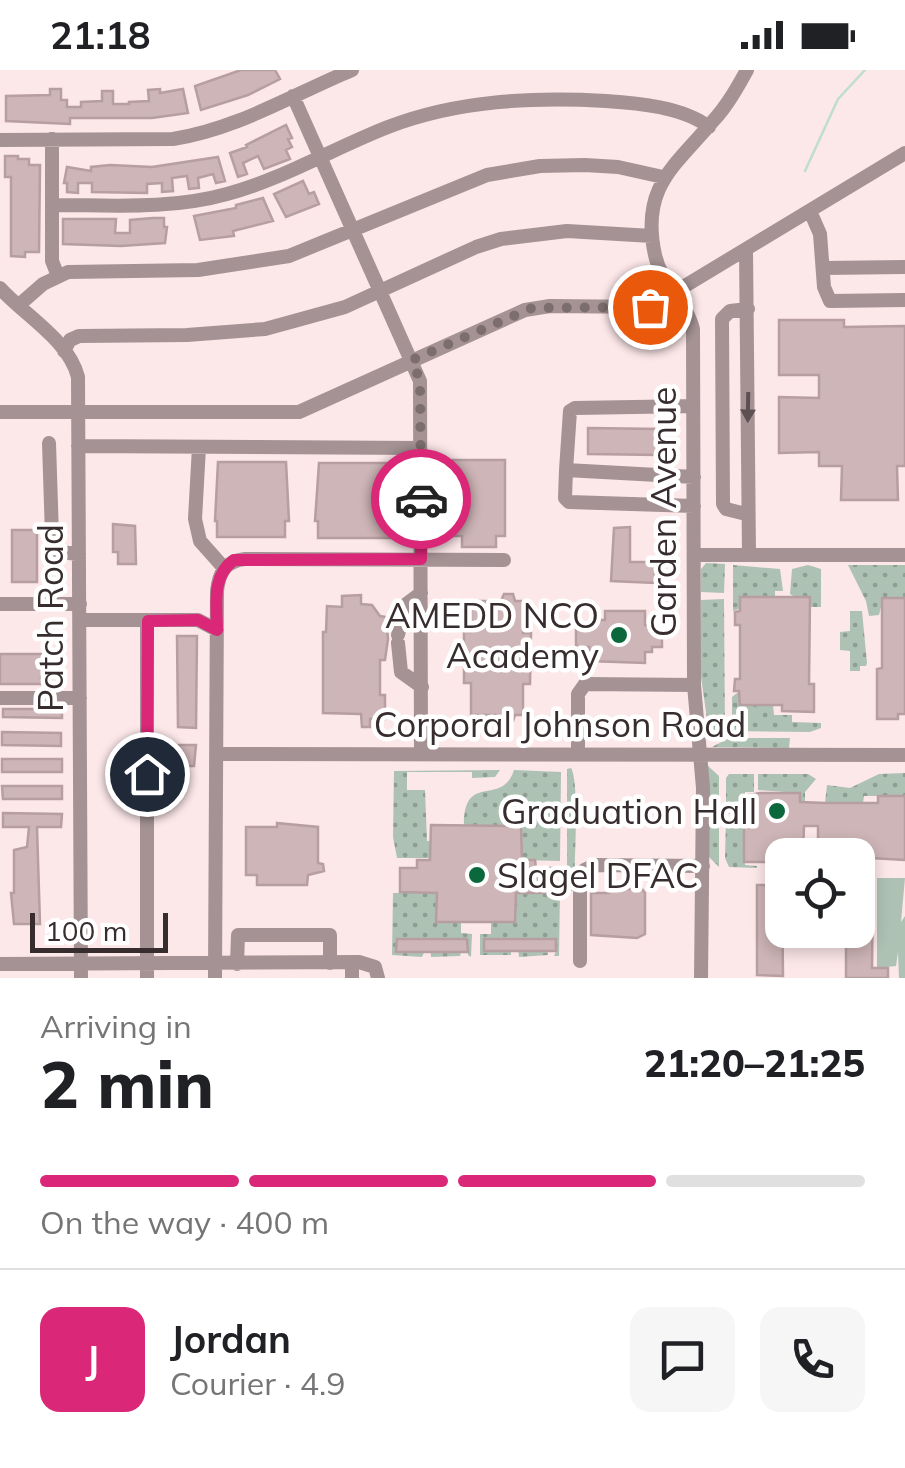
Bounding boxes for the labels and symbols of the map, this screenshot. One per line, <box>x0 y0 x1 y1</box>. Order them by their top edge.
pin <box>608 265 693 350</box>
street label: Garden Avenue <box>641 387 685 637</box>
one-way arrow <box>740 391 756 423</box>
courier <box>371 449 471 549</box>
street label: Patch Road <box>28 524 72 712</box>
place label: AMEDD NCO Academy <box>385 593 599 677</box>
marker: AMEDD NCO Academy <box>608 624 630 646</box>
street label: Corporal Johnson Road <box>374 702 746 746</box>
pin <box>105 732 190 817</box>
place label: Graduation Hall <box>501 789 757 833</box>
marker: Graduation Hall <box>766 800 788 822</box>
place label: Slagel DFAC <box>497 853 699 897</box>
marker: Slagel DFAC <box>466 864 488 886</box>
scale bar <box>30 908 168 953</box>

